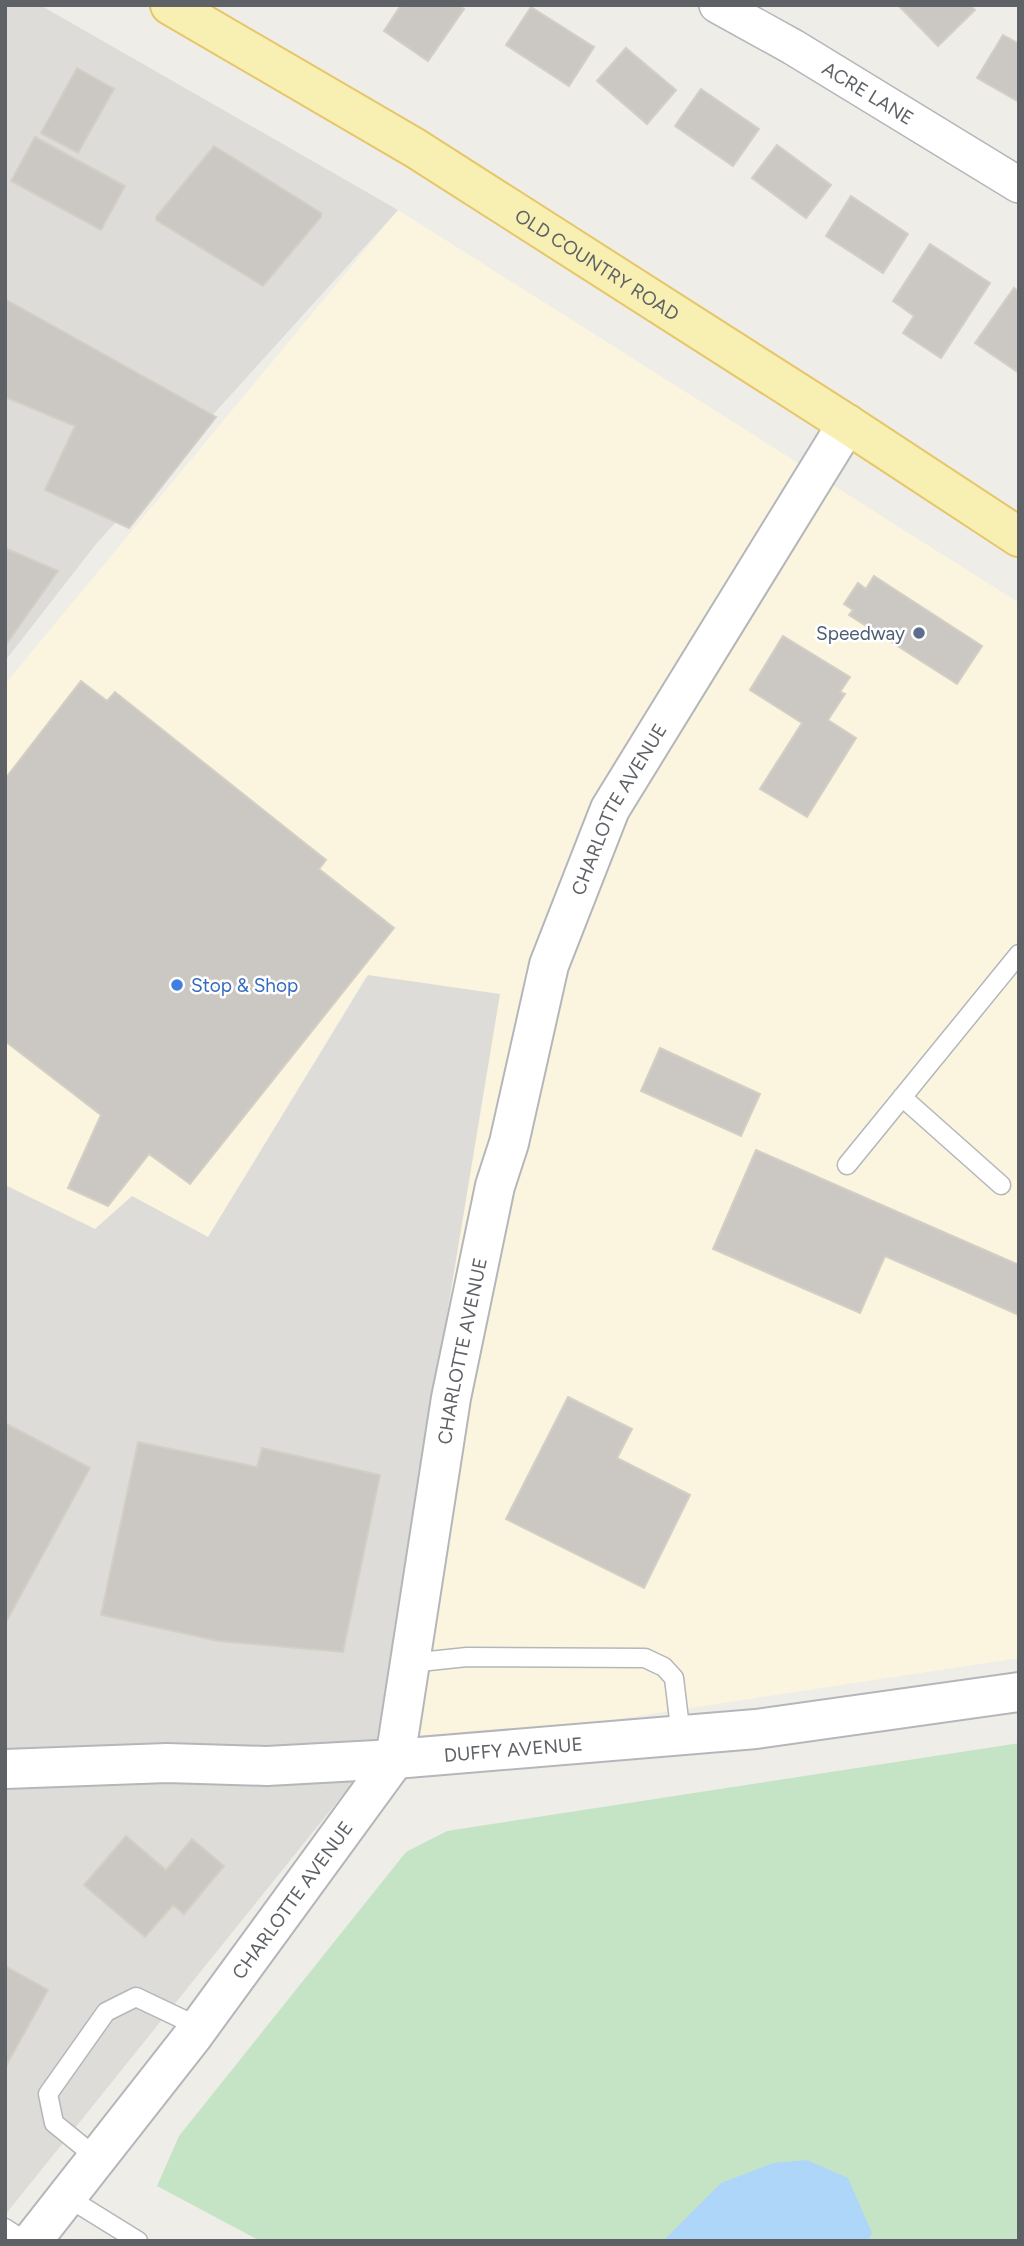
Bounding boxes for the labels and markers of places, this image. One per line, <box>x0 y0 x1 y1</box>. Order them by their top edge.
place label: Speedway <box>816 622 905 645</box>
marker: Speedway <box>911 625 927 641</box>
place label: Stop & Shop <box>191 974 298 997</box>
marker: Stop & Shop <box>169 977 185 993</box>

